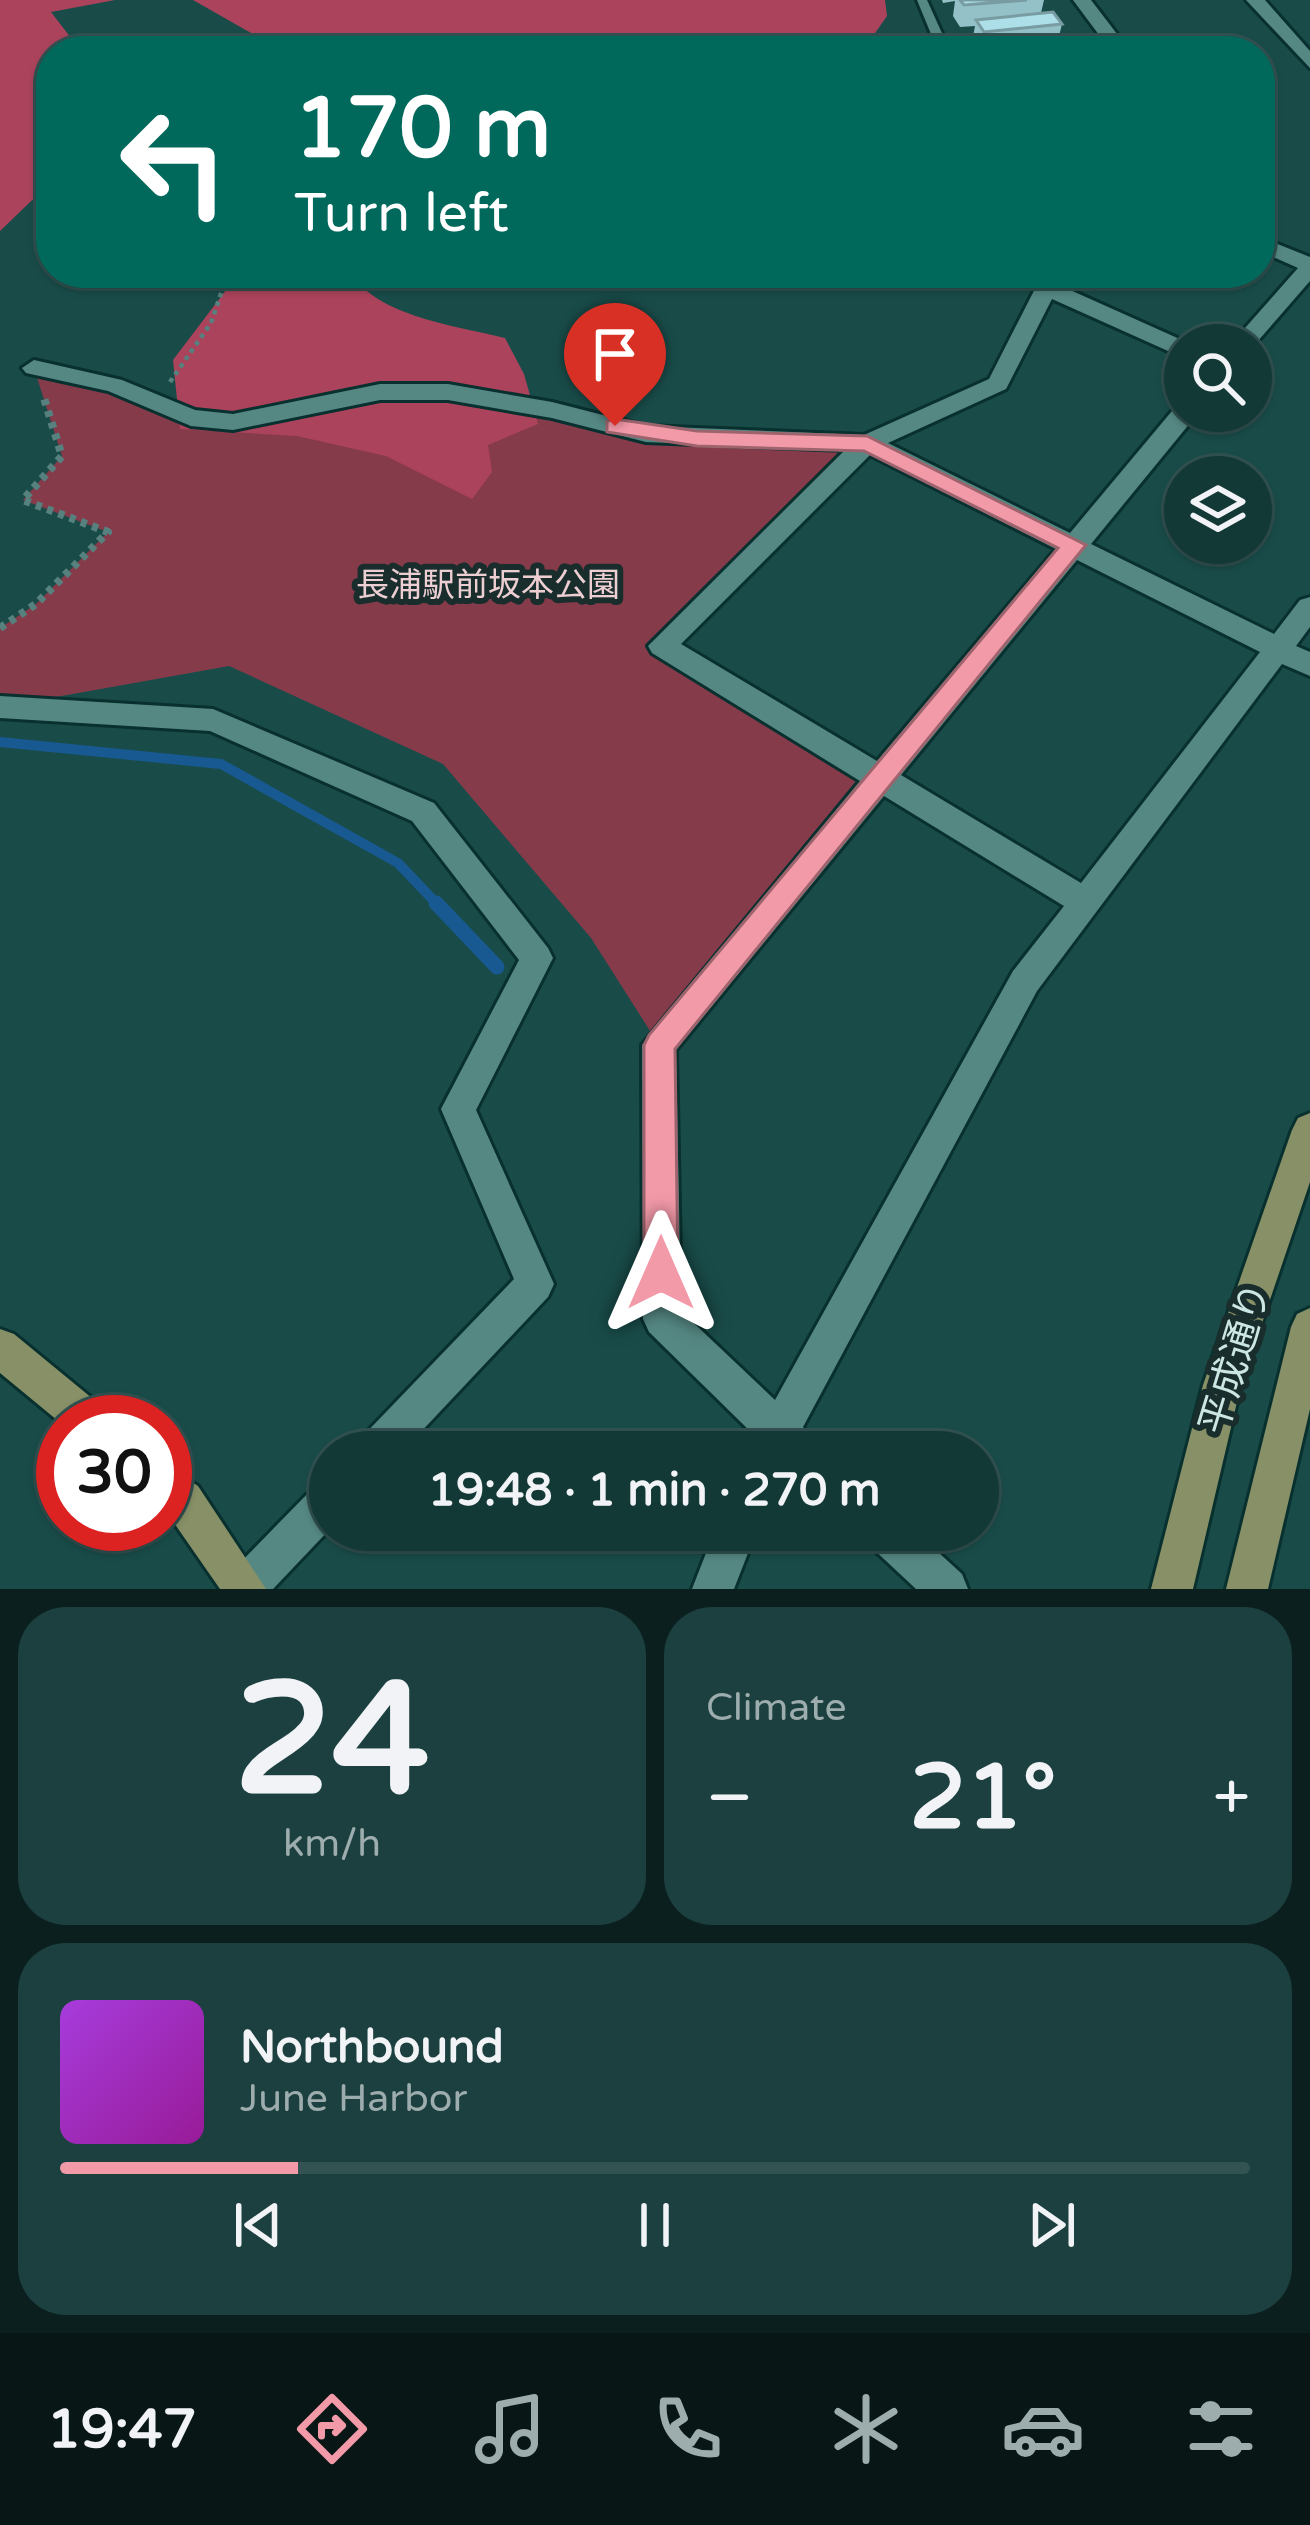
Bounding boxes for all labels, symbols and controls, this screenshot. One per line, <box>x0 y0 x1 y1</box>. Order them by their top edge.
text: 170 m <box>294 79 551 180</box>
icon: left <box>96 84 252 240</box>
text: Turn left <box>294 181 509 246</box>
pin <box>564 303 666 426</box>
icon: arrive <box>582 321 648 387</box>
map controls <box>1164 324 1272 564</box>
button: search <box>1164 324 1272 432</box>
button: layers <box>1164 456 1272 564</box>
park label: 長浦駅前坂本公園 <box>356 566 620 605</box>
position arrow <box>598 1210 724 1336</box>
street label: 平成通り <box>1190 1277 1281 1440</box>
speed limit sign: 30 <box>36 1395 192 1551</box>
text: 19:48 · 1 min · 270 m <box>428 1464 880 1518</box>
text: 24 <box>234 1648 430 1836</box>
text: Climate <box>706 1684 846 1731</box>
text: 21° <box>909 1744 1056 1853</box>
text: − <box>706 1758 753 1838</box>
text: + <box>1213 1758 1250 1838</box>
text: km/h <box>283 1820 381 1867</box>
text: Northbound <box>240 2021 504 2075</box>
text: June Harbor <box>240 2075 467 2122</box>
icon: previous <box>225 2192 291 2258</box>
icon: pause <box>622 2192 688 2258</box>
icon: next <box>1019 2192 1085 2258</box>
icon: directions <box>290 2387 374 2471</box>
icon: music <box>468 2387 552 2471</box>
icon: phone <box>646 2387 730 2471</box>
icon: climate <box>824 2387 908 2471</box>
icon: car <box>1001 2387 1085 2471</box>
icon: filters <box>1179 2387 1263 2471</box>
text: 19:47 <box>47 2397 197 2462</box>

